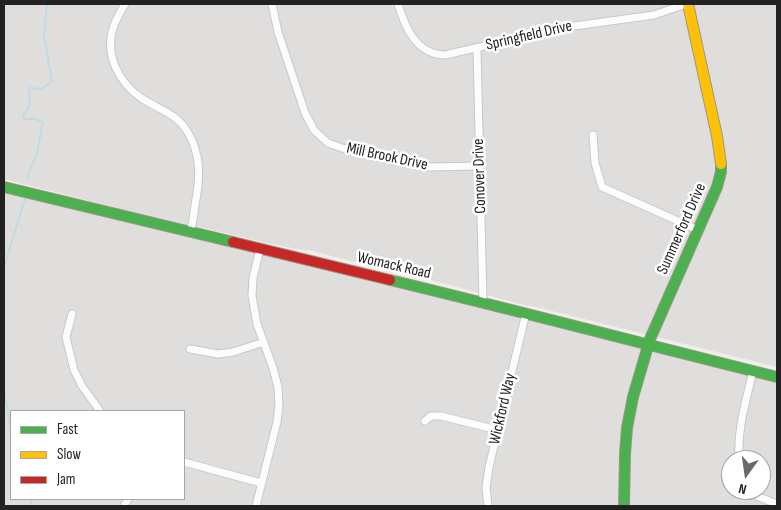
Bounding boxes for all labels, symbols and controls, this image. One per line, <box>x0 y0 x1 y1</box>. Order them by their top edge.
street label: Springfield Drive <box>484 17 574 55</box>
street label: Conover Drive <box>469 138 491 214</box>
street label: Mill Brook Drive <box>345 139 429 175</box>
street label: Summerford Drive <box>653 180 711 278</box>
street label: Womack Road <box>355 248 433 284</box>
street label: Wickford Way <box>485 371 521 447</box>
legend <box>10 410 185 500</box>
text: Fast <box>57 420 78 439</box>
text: Slow <box>57 445 81 464</box>
north arrow <box>721 450 771 500</box>
text: Jam <box>57 470 75 489</box>
text: N <box>737 480 748 498</box>

